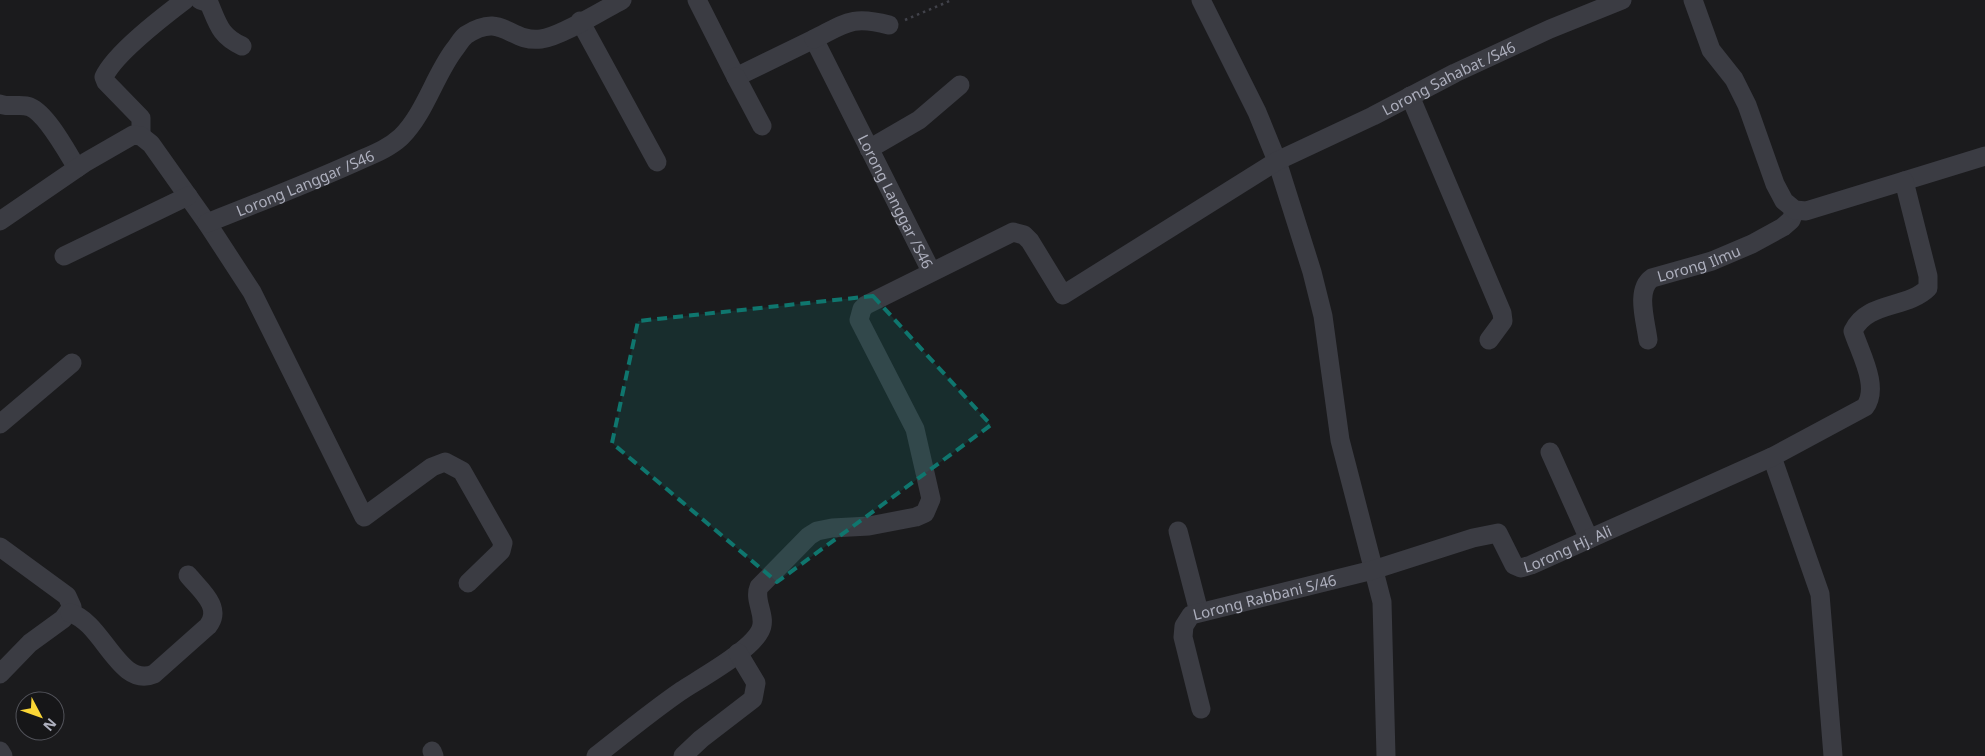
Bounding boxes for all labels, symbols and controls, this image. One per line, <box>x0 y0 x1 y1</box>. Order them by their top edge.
street label: Lorong Sahabat /S46 <box>1378 36 1519 120</box>
street label: Lorong Langgar /S46 <box>854 131 938 272</box>
street label: Lorong Langgar /S46 <box>233 145 377 221</box>
street label: Lorong Ilmu <box>1655 240 1743 286</box>
street label: Lorong Hj. Ali <box>1521 520 1615 577</box>
street label: Lorong Rabbani S/46 <box>1191 569 1338 624</box>
north arrow <box>15 691 65 741</box>
text: N <box>39 714 61 735</box>

